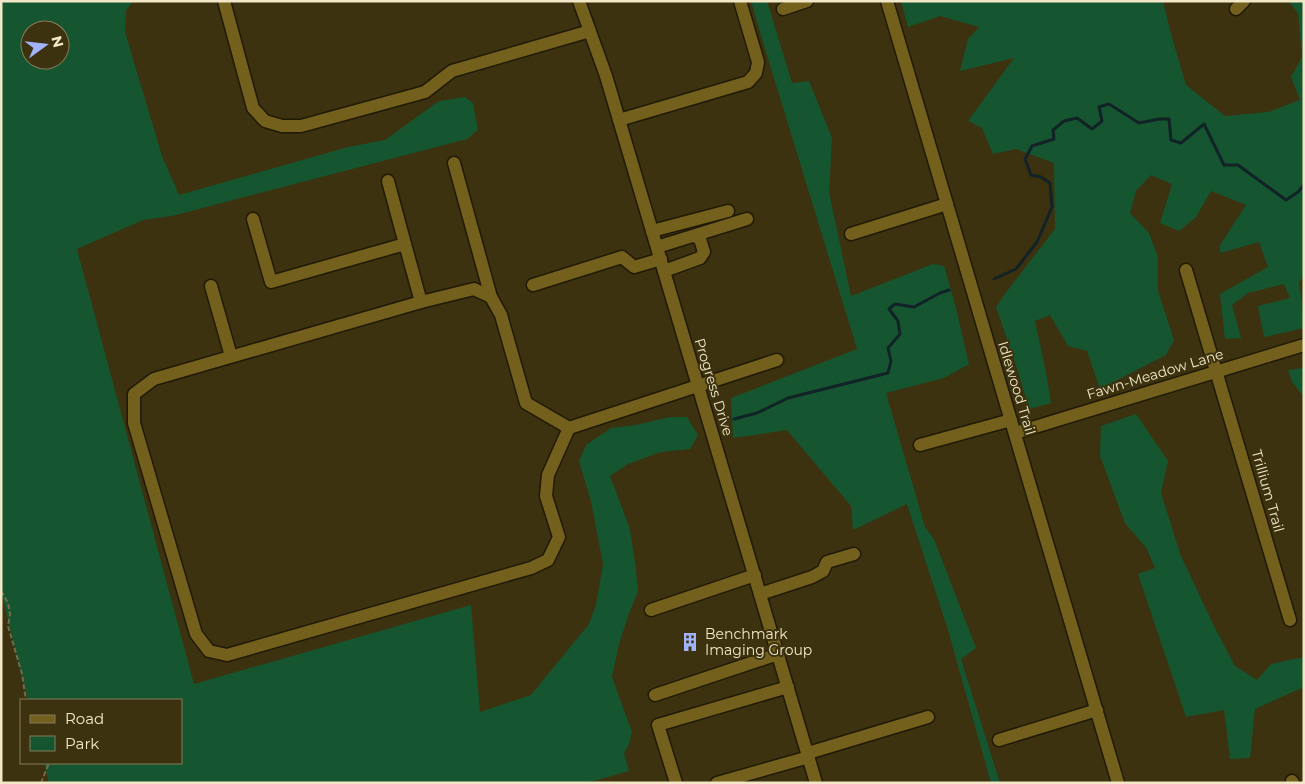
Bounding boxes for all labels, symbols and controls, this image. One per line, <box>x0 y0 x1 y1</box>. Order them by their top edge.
north arrow <box>20 20 70 70</box>
text: N <box>47 34 68 49</box>
street label: Progress Drive <box>691 336 737 438</box>
street label: Idlewood Trail <box>994 339 1040 437</box>
street label: Fawn-Meadow Lane <box>1084 345 1226 403</box>
street label: Trillium Trail <box>1248 448 1288 534</box>
place label: Benchmark Imaging Group <box>705 625 812 659</box>
building icon: Benchmark Imaging Group <box>679 631 701 653</box>
legend <box>20 699 182 764</box>
text: Road <box>65 709 104 728</box>
text: Park <box>65 734 99 753</box>

